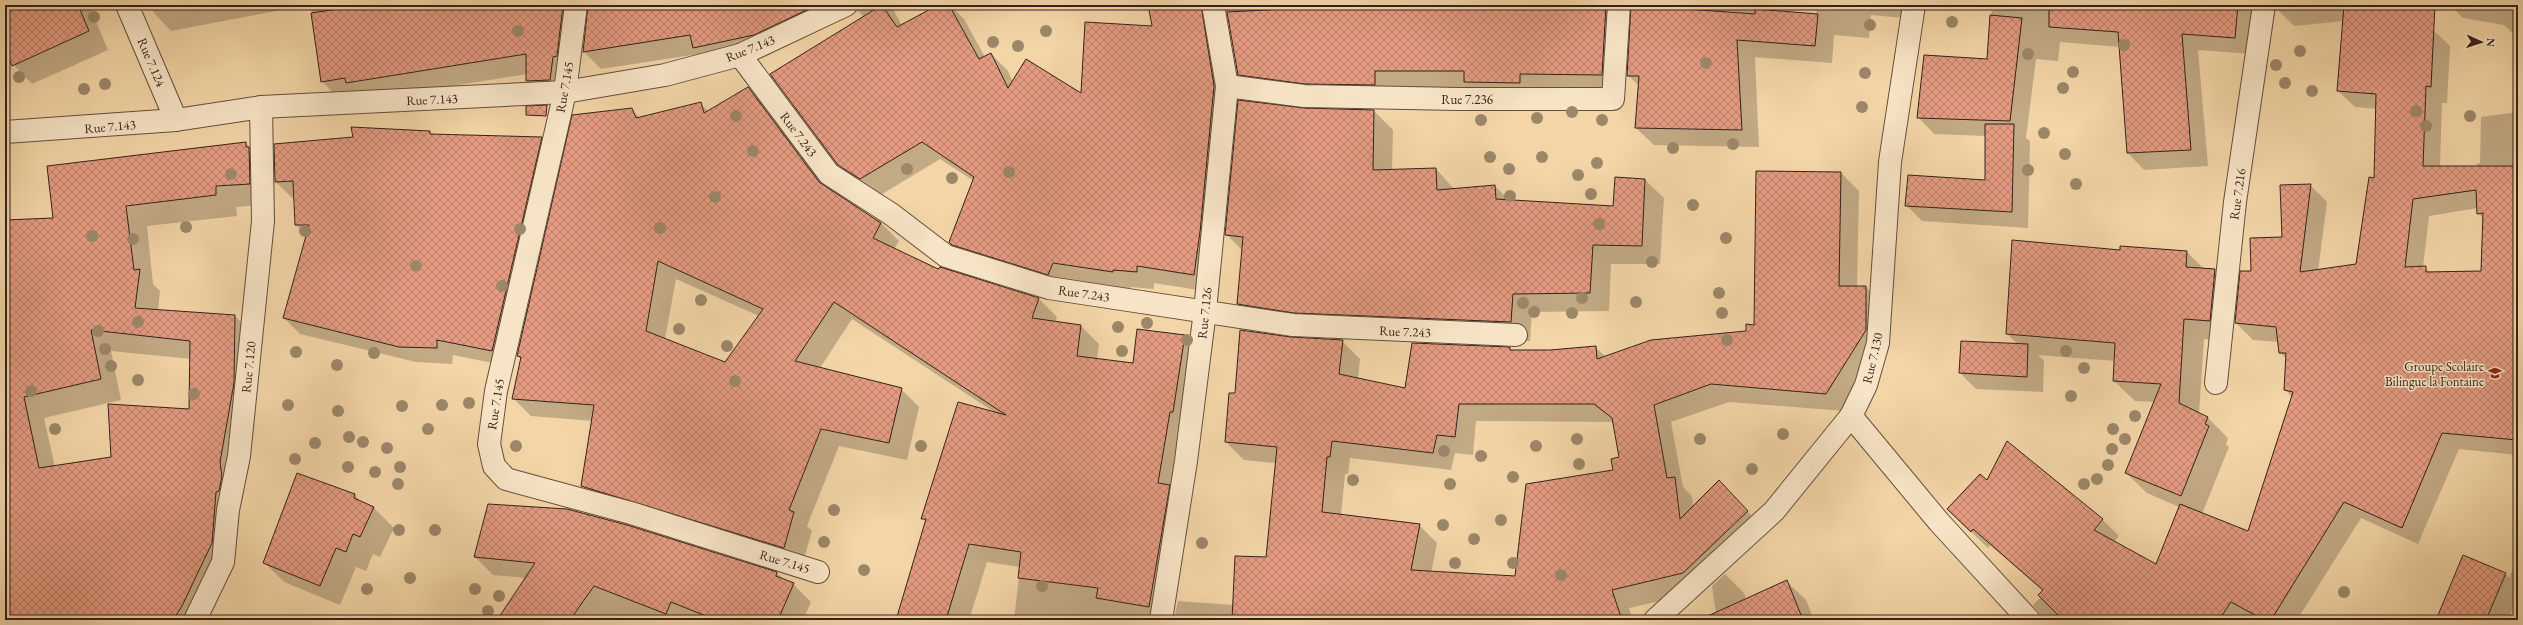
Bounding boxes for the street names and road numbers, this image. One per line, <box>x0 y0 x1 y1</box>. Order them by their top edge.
street label: Rue 7.143 <box>723 31 777 66</box>
street label: Rue 7.124 <box>134 35 170 90</box>
street label: Rue 7.145 <box>552 60 577 114</box>
street label: Rue 7.143 <box>406 90 458 109</box>
street label: Rue 7.236 <box>1441 91 1493 108</box>
street label: Rue 7.243 <box>776 109 821 160</box>
street label: Rue 7.143 <box>84 116 137 137</box>
street label: Rue 7.216 <box>2225 167 2250 221</box>
street label: Rue 7.243 <box>1057 281 1111 306</box>
street label: Rue 7.126 <box>1193 286 1216 340</box>
street label: Rue 7.243 <box>1379 322 1431 341</box>
street label: Rue 7.130 <box>1858 331 1887 385</box>
street label: Rue 7.120 <box>237 340 260 394</box>
street label: Rue 7.145 <box>483 377 508 431</box>
street label: Rue 7.145 <box>758 546 812 577</box>

